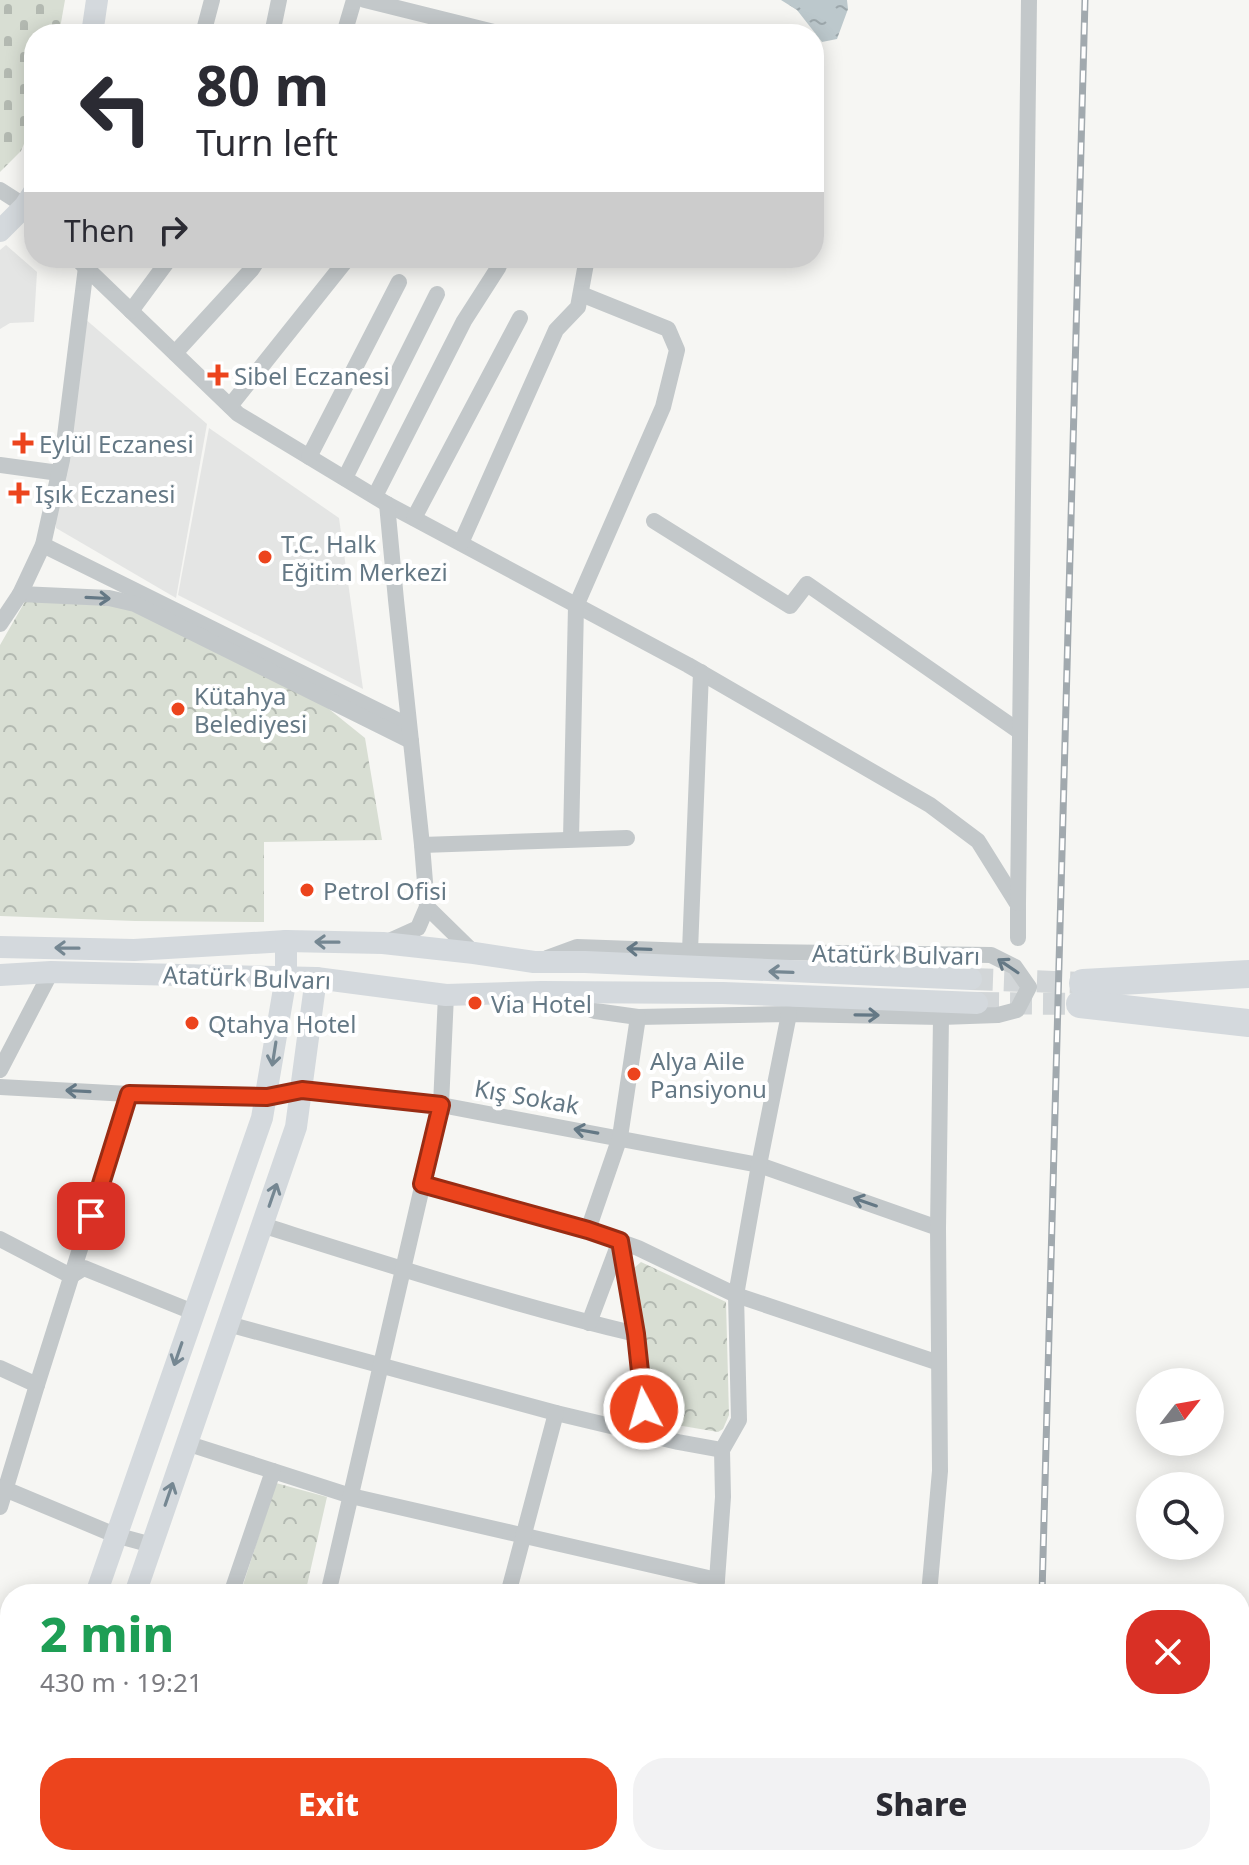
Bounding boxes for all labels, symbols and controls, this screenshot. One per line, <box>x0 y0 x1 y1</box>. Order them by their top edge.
text: 80 m <box>196 46 329 122</box>
icon: left <box>64 56 168 160</box>
text: Turn left <box>196 118 338 167</box>
icon: right <box>151 208 195 252</box>
text: Then <box>64 210 135 251</box>
place label: Sibel Eczanesi <box>234 359 390 392</box>
marker: Sibel Eczanesi <box>209 366 227 384</box>
place label: Eylül Eczanesi <box>39 427 194 460</box>
marker: Eylül Eczanesi <box>14 434 32 452</box>
place label: Işık Eczanesi <box>35 477 176 510</box>
marker: Işık Eczanesi <box>10 484 28 502</box>
place label: T.C. Halk Eğitim Merkezi <box>281 527 448 588</box>
marker: T.C. Halk Eğitim Merkezi <box>256 548 274 566</box>
one-way arrow <box>84 590 111 605</box>
place label: Kütahya Belediyesi <box>194 679 307 740</box>
marker: Kütahya Belediyesi <box>169 700 187 718</box>
place label: Petrol Ofisi <box>323 874 447 907</box>
marker: Petrol Ofisi <box>298 881 316 899</box>
one-way arrow <box>314 934 341 949</box>
street label: Atatürk Bulvarı <box>812 936 980 972</box>
one-way arrow <box>54 941 81 956</box>
one-way arrow <box>626 942 653 957</box>
one-way arrow <box>997 957 1020 974</box>
street label: Atatürk Bulvarı <box>162 958 332 996</box>
one-way arrow <box>768 964 795 979</box>
place label: Via Hotel <box>491 987 592 1020</box>
marker: Via Hotel <box>466 994 484 1012</box>
place label: Qtahya Hotel <box>208 1007 356 1040</box>
one-way arrow <box>853 1007 880 1023</box>
marker: Qtahya Hotel <box>183 1014 201 1032</box>
one-way arrow <box>266 1041 281 1066</box>
place label: Alya Aile Pansiyonu <box>650 1044 767 1105</box>
marker: Alya Aile Pansiyonu <box>625 1065 643 1083</box>
street label: Kış Sokak <box>472 1071 582 1121</box>
one-way arrow <box>65 1083 92 1098</box>
one-way arrow <box>574 1123 599 1138</box>
pin <box>57 1182 125 1250</box>
one-way arrow <box>266 1183 281 1208</box>
icon: arrive <box>69 1194 113 1238</box>
one-way arrow <box>852 1194 877 1209</box>
one-way arrow <box>170 1341 185 1366</box>
position arrow <box>602 1367 686 1451</box>
north arrow <box>1136 1368 1224 1456</box>
map controls <box>1136 1368 1224 1560</box>
button: search <box>1136 1472 1224 1560</box>
one-way arrow <box>163 1481 178 1506</box>
text: 2 min <box>40 1601 174 1666</box>
button: close <box>1126 1610 1210 1694</box>
text: 430 m · 19:21 <box>40 1664 203 1700</box>
button: Exit <box>40 1758 617 1850</box>
button: Share <box>633 1758 1210 1850</box>

